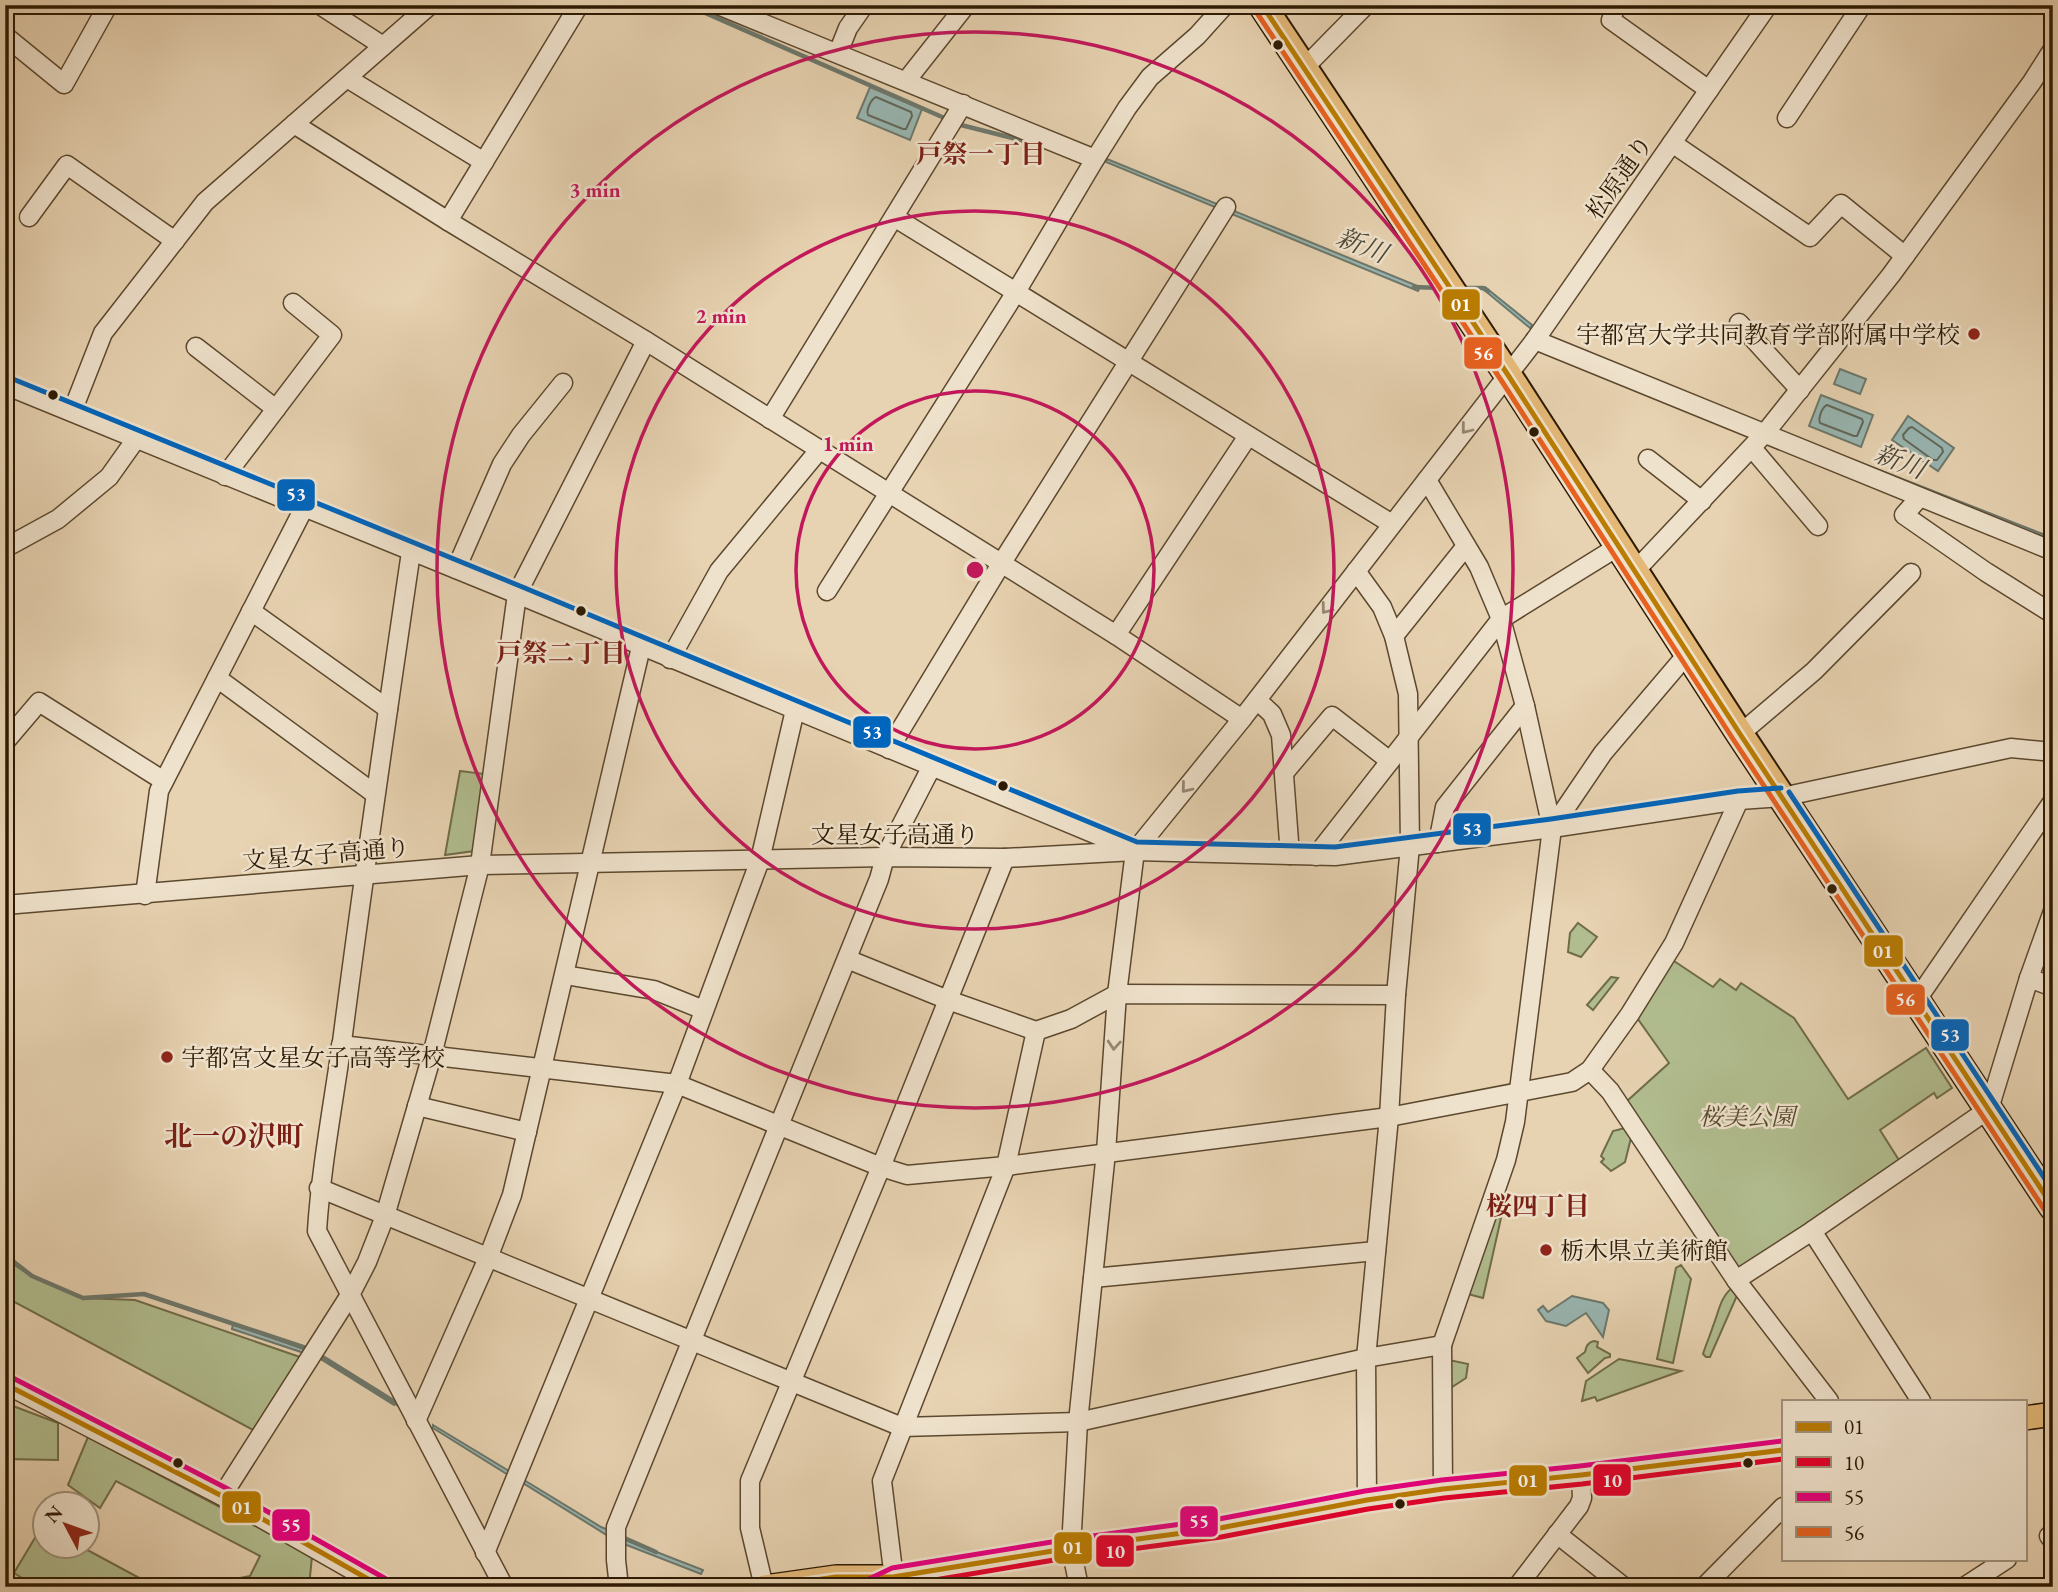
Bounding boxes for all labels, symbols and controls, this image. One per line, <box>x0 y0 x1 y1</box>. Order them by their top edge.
unlabelled marker <box>1271 38 1285 52</box>
street label: 松原通り <box>1579 129 1659 225</box>
district label: 戸祭一丁目 <box>916 137 1046 171</box>
text: 3 min <box>569 176 621 203</box>
water label: 新川 <box>1332 219 1395 272</box>
line badge: 01 <box>1441 288 1481 321</box>
text: 01 <box>1451 292 1471 317</box>
text: 2 min <box>695 302 747 329</box>
place label: 宇都宮大学共同教育学部附属中学校 <box>1576 319 1960 350</box>
marker: 宇都宮大学共同教育学部附属中学校 <box>1966 326 1982 342</box>
line badge: 56 <box>1463 336 1503 370</box>
text: 56 <box>1473 341 1493 366</box>
unlabelled marker <box>46 388 60 402</box>
one-way arrow <box>1462 422 1474 434</box>
unlabelled marker <box>1527 425 1541 439</box>
text: 1 min <box>822 430 874 457</box>
water label: 新川 <box>1870 436 1933 487</box>
line badge: 53 <box>276 478 316 512</box>
text: 53 <box>286 482 306 507</box>
centre of rings <box>963 558 987 582</box>
one-way arrow <box>1322 601 1335 614</box>
unlabelled marker <box>574 604 588 618</box>
district label: 戸祭二丁目 <box>496 636 626 670</box>
line badge: 53 <box>852 715 892 749</box>
text: 53 <box>862 720 882 745</box>
unlabelled marker <box>996 779 1010 793</box>
one-way arrow <box>1182 780 1194 793</box>
line badge: 53 <box>1452 812 1492 846</box>
text: 53 <box>1462 817 1482 842</box>
street label: 文星女子高通り <box>811 819 979 850</box>
street label: 文星女子高通り <box>241 831 411 877</box>
unlabelled marker <box>1825 882 1839 896</box>
line badge: 01 <box>1863 934 1904 968</box>
text: 01 <box>1873 939 1893 964</box>
line badge: 56 <box>1885 983 1926 1016</box>
text: 56 <box>1895 987 1915 1012</box>
line badge: 53 <box>1930 1018 1970 1052</box>
text: 53 <box>1940 1023 1960 1048</box>
one-way arrow <box>1106 1040 1121 1051</box>
place label: 宇都宮文星女子高等学校 <box>181 1042 445 1073</box>
marker: 宇都宮文星女子高等学校 <box>159 1049 175 1065</box>
park label: 桜美公園 <box>1699 1101 1799 1132</box>
district label: 北一の沢町 <box>164 1118 304 1154</box>
district label: 桜四丁目 <box>1486 1189 1590 1223</box>
place label: 栃木県立美術館 <box>1560 1235 1728 1266</box>
marker: 栃木県立美術館 <box>1538 1242 1554 1258</box>
legend <box>1782 1400 2026 1560</box>
text: 01 <box>1844 1413 1864 1440</box>
text: 10 <box>1844 1449 1864 1476</box>
unlabelled marker <box>171 1456 185 1470</box>
unlabelled marker <box>1741 1456 1755 1470</box>
line badge: 10 <box>1592 1463 1632 1497</box>
line badge: 01 <box>1508 1464 1548 1497</box>
text: 01 <box>1518 1468 1538 1493</box>
text: 10 <box>1602 1468 1622 1493</box>
text: 55 <box>1844 1483 1864 1510</box>
north arrow <box>32 1490 102 1560</box>
line badge: 01 <box>221 1490 262 1524</box>
text: 01 <box>232 1495 252 1520</box>
unlabelled marker <box>1393 1497 1407 1511</box>
text: N <box>39 1500 68 1528</box>
line badge: 55 <box>1179 1505 1219 1538</box>
line badge: 55 <box>271 1508 311 1542</box>
text: 55 <box>1189 1509 1209 1534</box>
text: 55 <box>281 1513 301 1538</box>
text: 56 <box>1844 1519 1864 1546</box>
line badge: 01 <box>1053 1531 1093 1565</box>
line badge: 10 <box>1095 1534 1135 1568</box>
text: 01 <box>1063 1535 1083 1560</box>
text: 10 <box>1105 1539 1125 1564</box>

